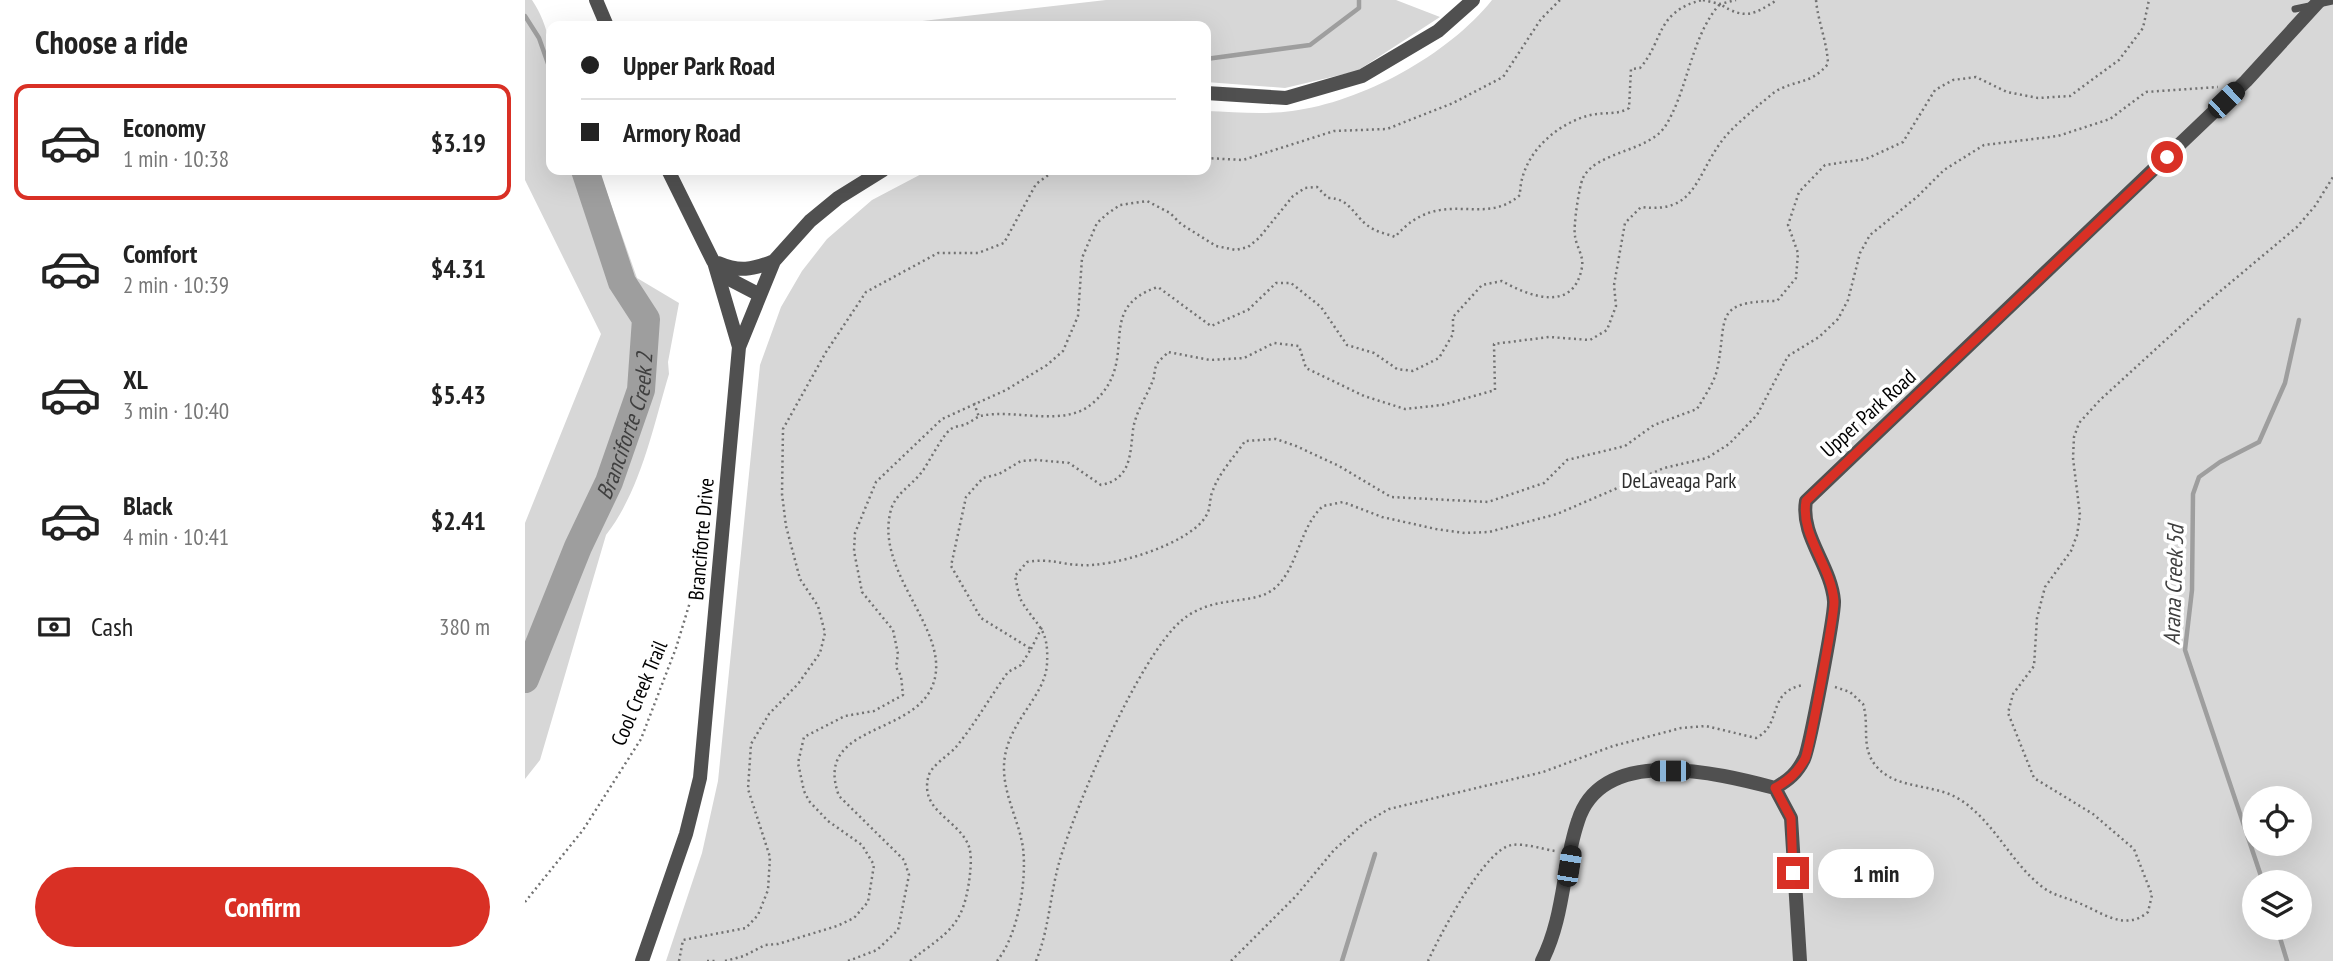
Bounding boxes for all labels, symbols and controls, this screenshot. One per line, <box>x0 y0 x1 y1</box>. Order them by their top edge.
text: Choose a ride <box>35 21 188 63</box>
text: Upper Park Road <box>623 49 775 82</box>
car <box>2204 78 2249 122</box>
icon: car <box>39 111 102 174</box>
text: Economy <box>123 111 205 144</box>
text: Armory Road <box>623 116 741 149</box>
text: $3.19 <box>431 126 486 159</box>
route start <box>2151 141 2183 173</box>
text: 1 min · 10:38 <box>123 144 229 173</box>
icon: car <box>39 237 102 300</box>
text: Comfort <box>123 237 197 270</box>
text: $4.31 <box>431 252 486 285</box>
text: 2 min · 10:39 <box>123 270 229 299</box>
water label: Branciforte Creek 2 <box>589 349 658 504</box>
icon: car <box>39 363 102 426</box>
text: XL <box>123 363 148 396</box>
street label: Upper Park Road <box>1815 363 1921 463</box>
text: $5.43 <box>431 378 486 411</box>
text: 3 min · 10:40 <box>123 396 229 425</box>
park label: DeLaveaga Park <box>1622 467 1736 494</box>
street label: Branciforte Drive <box>682 477 720 601</box>
icon: car <box>39 489 102 552</box>
text: Black <box>123 489 173 522</box>
text: $2.41 <box>431 504 486 537</box>
text: 4 min · 10:41 <box>123 522 229 551</box>
water label: Arana Creek 5d <box>2156 522 2190 645</box>
icon: cash <box>35 608 73 646</box>
text: Cash <box>91 610 133 643</box>
text: 380 m <box>439 612 490 641</box>
street label: Cool Creek Trail <box>605 636 673 750</box>
car <box>1650 761 1692 782</box>
map controls <box>2242 786 2312 940</box>
button: locate <box>2242 786 2312 856</box>
car <box>1556 844 1583 888</box>
callout: 1 min <box>1817 848 1933 898</box>
route end <box>1777 857 1809 889</box>
text: 1 min <box>1853 859 1899 888</box>
button: Confirm <box>35 867 490 947</box>
button: layers <box>2242 870 2312 940</box>

